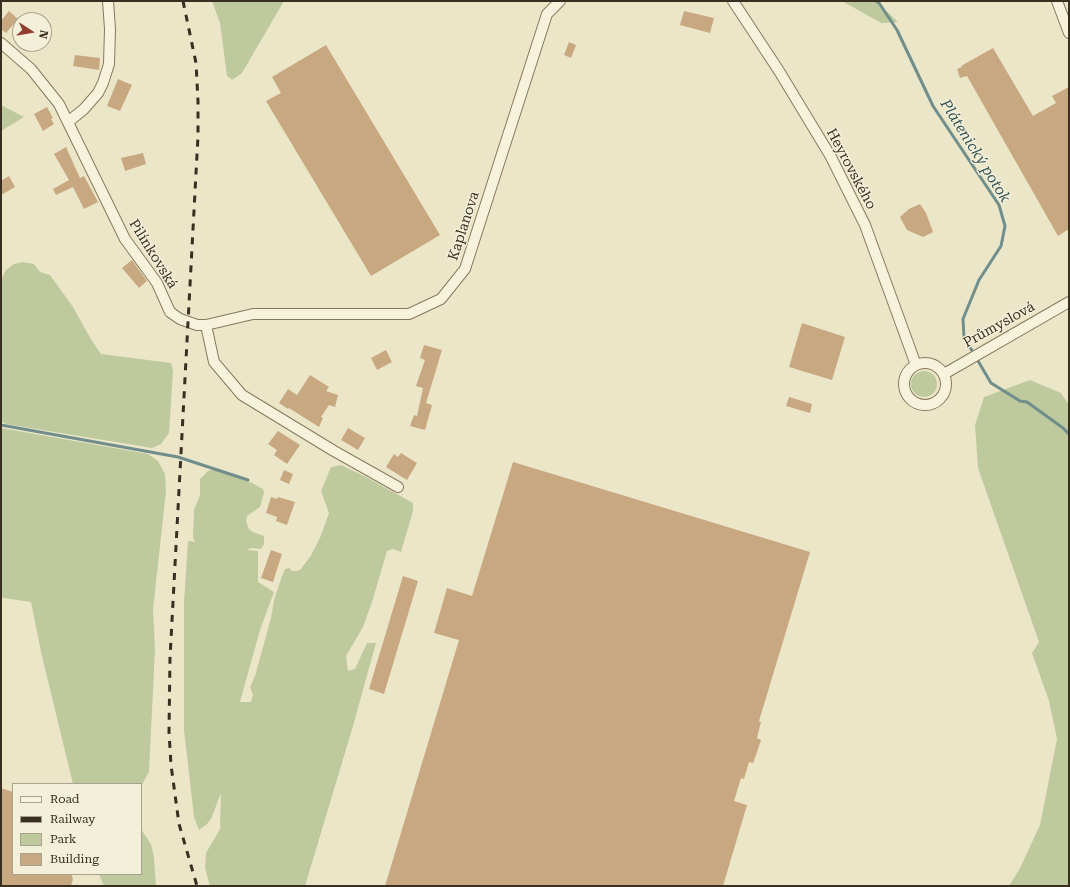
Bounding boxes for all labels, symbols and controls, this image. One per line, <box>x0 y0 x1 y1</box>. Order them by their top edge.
north arrow <box>12 12 52 52</box>
text: N <box>36 29 50 40</box>
water label: Plátenický potok <box>936 96 1014 206</box>
street label: Heyrovského <box>823 126 879 212</box>
street label: Kaplanova <box>445 189 483 263</box>
street label: Pilínkovská <box>125 216 181 292</box>
street label: Průmyslová <box>960 299 1038 351</box>
legend <box>12 783 142 875</box>
text: Road <box>50 792 79 806</box>
text: Railway <box>50 812 95 826</box>
text: Park <box>50 832 76 846</box>
text: Building <box>50 852 99 866</box>

